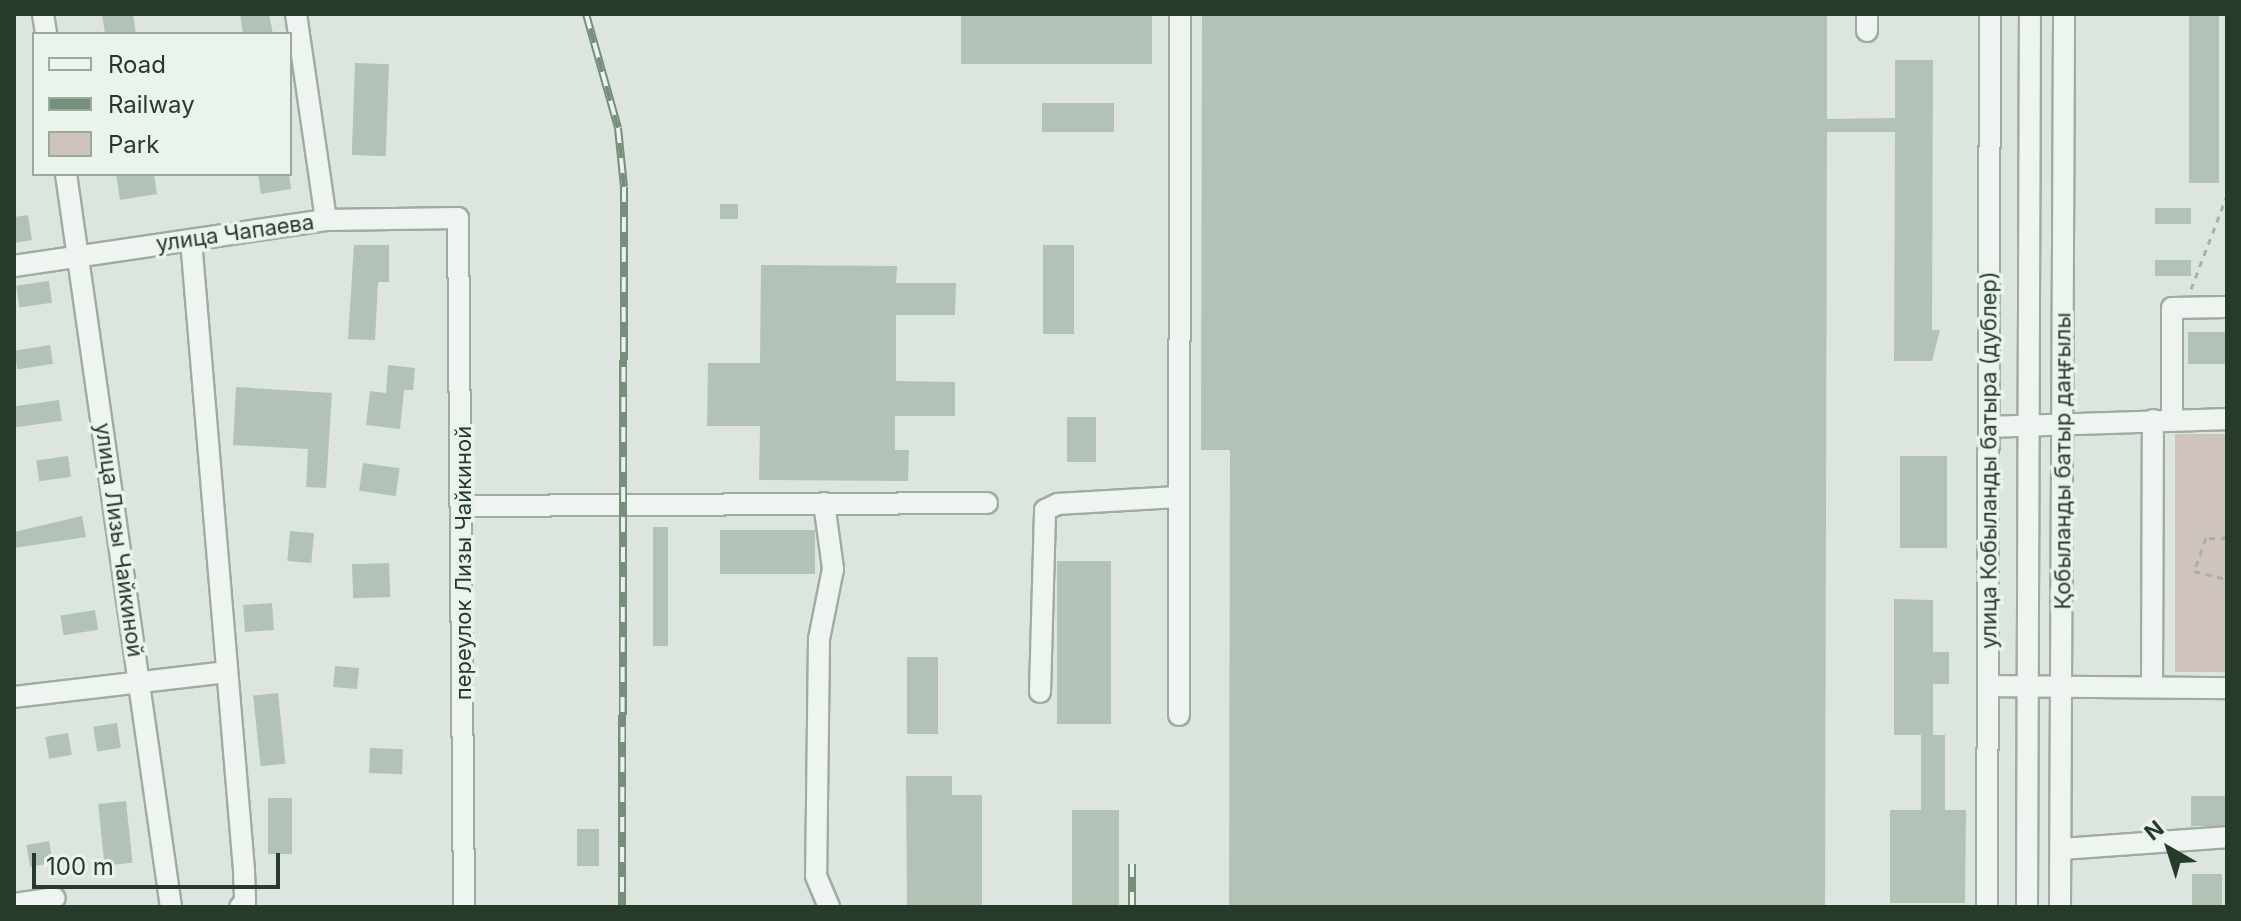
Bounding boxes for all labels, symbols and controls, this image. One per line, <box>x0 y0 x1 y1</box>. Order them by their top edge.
legend <box>32 32 292 176</box>
text: Road <box>108 50 166 79</box>
text: Railway <box>108 90 195 119</box>
text: Park <box>108 130 159 159</box>
street label: улица Чапаева <box>154 209 316 257</box>
street label: улица Кобыланды батыра (дублер) <box>1976 271 2002 649</box>
street label: Қобыланды батыр даңғылы <box>2050 312 2076 610</box>
street label: улица Лизы Чайкиной <box>89 421 149 659</box>
street label: переулок Лизы Чайкиной <box>451 426 477 700</box>
north arrow <box>2129 809 2209 889</box>
text: N <box>2139 815 2169 846</box>
scale bar <box>36 837 284 887</box>
text: 100 m <box>46 852 114 881</box>

